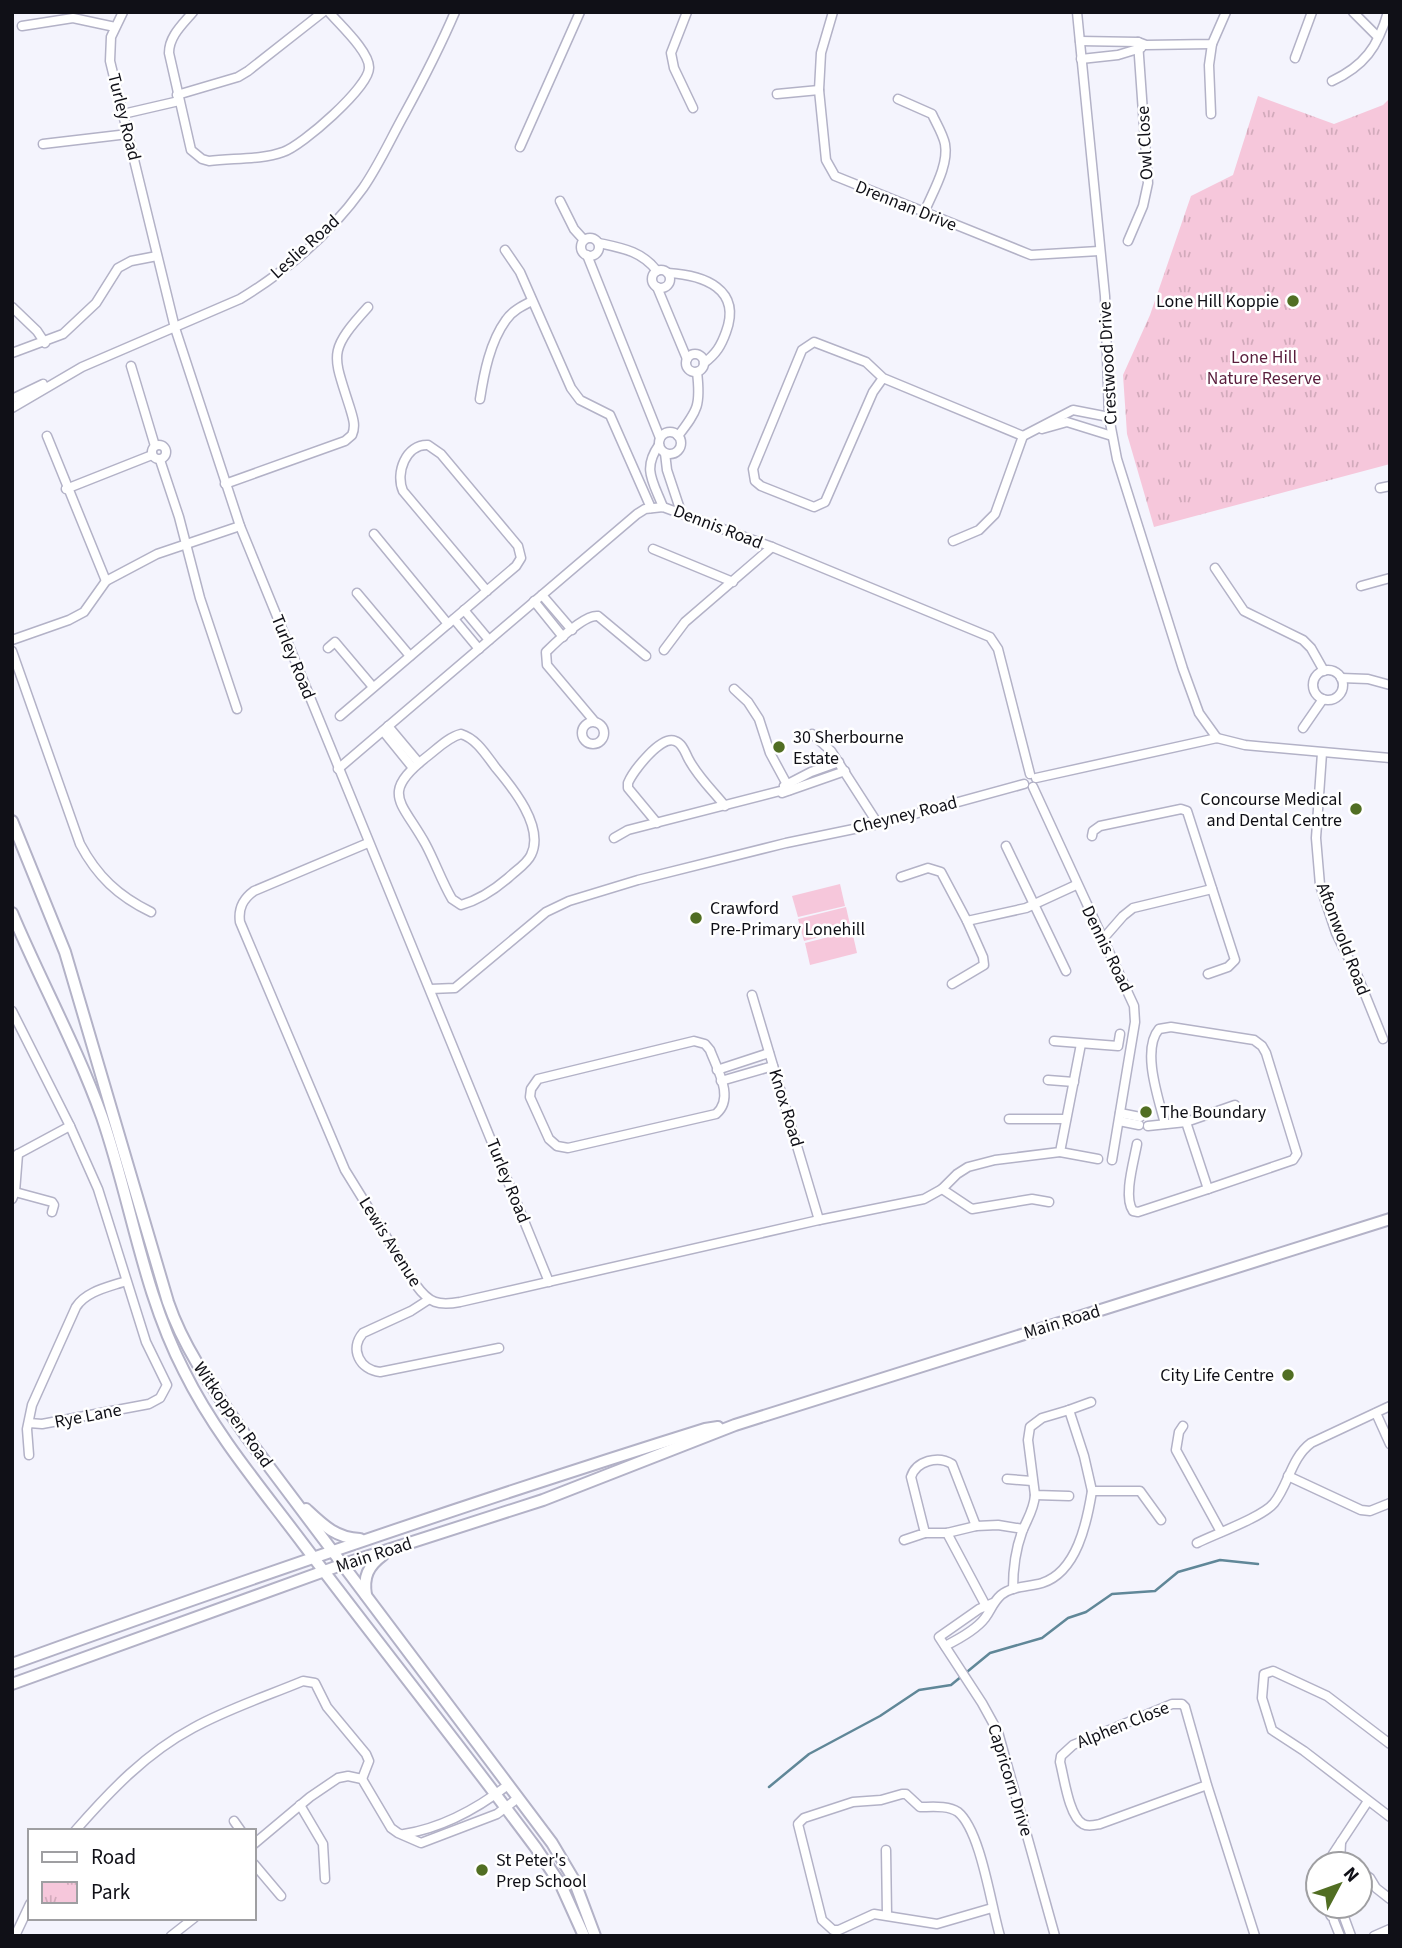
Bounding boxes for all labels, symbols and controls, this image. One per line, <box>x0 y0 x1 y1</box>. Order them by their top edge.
street label: Turley Road <box>101 71 147 163</box>
street label: Owl Close <box>1131 105 1159 181</box>
street label: Drennan Drive <box>852 174 960 238</box>
street label: Leslie Road <box>265 209 345 285</box>
place label: Lone Hill Koppie <box>1156 289 1279 314</box>
marker: Lone Hill Koppie <box>1285 293 1301 309</box>
street label: Crestwood Drive <box>1092 301 1124 425</box>
park label: Lone Hill Nature Reserve <box>1207 345 1321 391</box>
street label: Dennis Road <box>670 499 766 555</box>
street label: Turley Road <box>265 611 321 703</box>
place label: 30 Sherbourne Estate <box>793 725 904 771</box>
marker: 30 Sherbourne Estate <box>771 739 787 755</box>
place label: Concourse Medical and Dental Centre <box>1200 787 1342 833</box>
street label: Cheyney Road <box>850 790 960 840</box>
marker: Concourse Medical and Dental Centre <box>1348 801 1364 817</box>
street label: Aftonwold Road <box>1310 879 1376 999</box>
place label: Crawford Pre-Primary Lonehill <box>710 896 865 942</box>
street label: Dennis Road <box>1075 901 1139 997</box>
marker: Crawford Pre-Primary Lonehill <box>688 910 704 926</box>
street label: Knox Road <box>762 1066 810 1150</box>
place label: The Boundary <box>1160 1100 1267 1125</box>
marker: The Boundary <box>1138 1104 1154 1120</box>
street label: Turley Road <box>480 1135 536 1227</box>
street label: Lewis Avenue <box>352 1192 428 1292</box>
street label: Main Road <box>1021 1299 1103 1345</box>
street label: Witkoppen Road <box>187 1357 279 1473</box>
place label: City Life Centre <box>1160 1363 1274 1388</box>
marker: City Life Centre <box>1280 1367 1296 1383</box>
street label: Rye Lane <box>52 1397 124 1435</box>
street label: Main Road <box>333 1531 415 1579</box>
street label: Alphen Close <box>1073 1695 1173 1755</box>
street label: Capricorn Drive <box>981 1721 1039 1839</box>
legend <box>28 1829 256 1920</box>
text: Road <box>91 1842 136 1872</box>
place label: St Peter's Prep School <box>496 1848 587 1894</box>
north arrow <box>1304 1850 1374 1920</box>
text: N <box>1336 1861 1365 1888</box>
marker: St Peter's Prep School <box>474 1862 490 1878</box>
text: Park <box>91 1877 131 1907</box>

